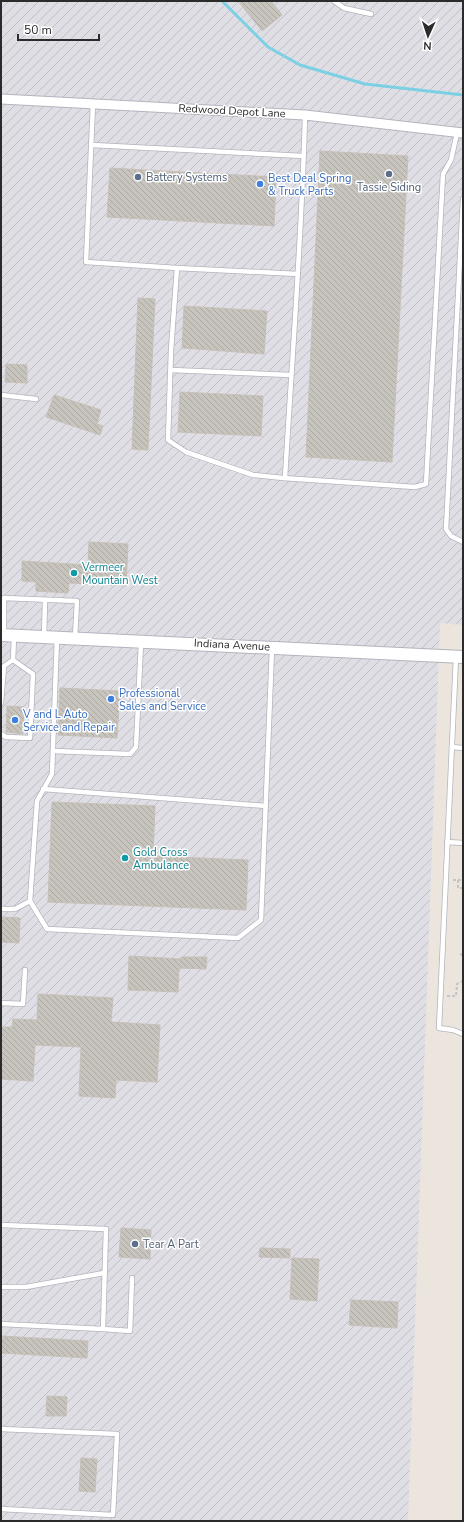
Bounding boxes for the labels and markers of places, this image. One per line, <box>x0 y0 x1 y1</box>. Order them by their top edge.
marker: Tassie Siding <box>384 169 394 179</box>
place label: Battery Systems <box>146 170 227 185</box>
place label: Best Deal Spring & Truck Parts <box>268 171 352 199</box>
marker: Battery Systems <box>133 172 143 182</box>
marker: Best Deal Spring & Truck Parts <box>255 179 265 189</box>
place label: Tassie Siding <box>357 180 421 195</box>
place label: Vermeer Mountain West <box>81 560 158 588</box>
marker: Vermeer Mountain West <box>69 568 79 578</box>
place label: Professional Sales and Service <box>119 686 206 714</box>
marker: Professional Sales and Service <box>106 694 116 704</box>
place label: V and L Auto Service and Repair <box>22 707 115 735</box>
marker: V and L Auto Service and Repair <box>10 715 20 725</box>
place label: Gold Cross Ambulance <box>133 845 189 873</box>
marker: Gold Cross Ambulance <box>120 853 130 863</box>
place label: Tear A Part <box>143 1237 199 1252</box>
marker: Tear A Part <box>130 1239 140 1249</box>

